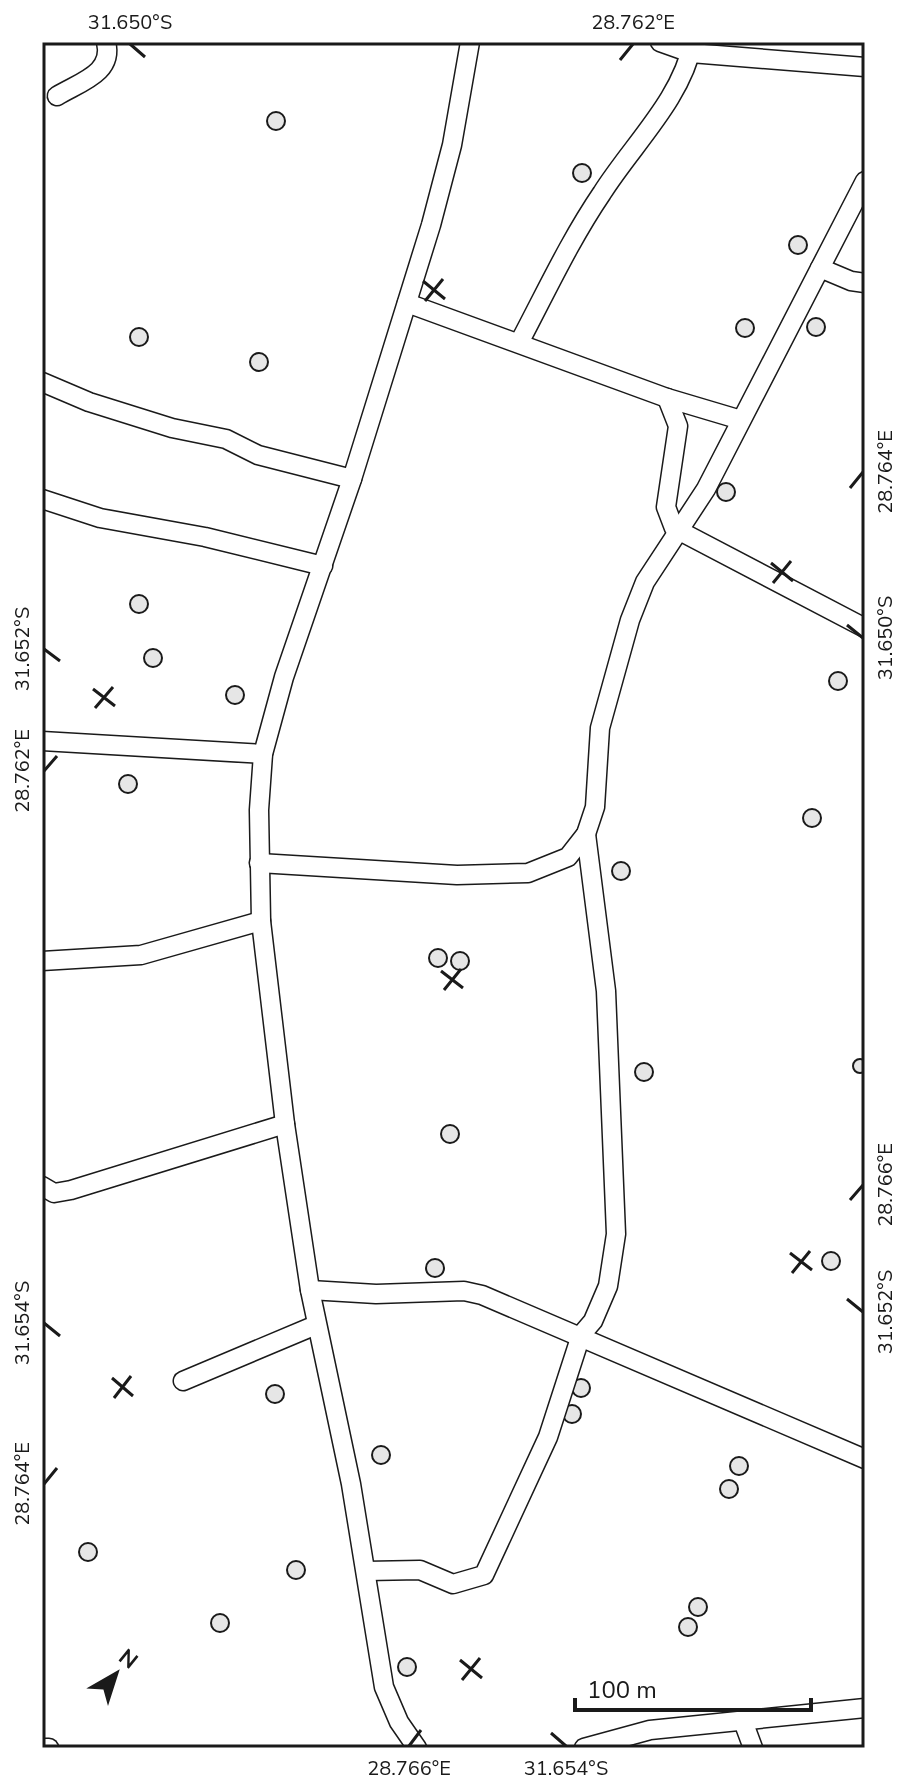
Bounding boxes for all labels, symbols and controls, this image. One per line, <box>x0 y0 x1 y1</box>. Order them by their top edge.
text: 31.650°S <box>88 9 172 36</box>
text: 28.762°E <box>591 9 675 36</box>
text: 28.764°E <box>872 430 899 514</box>
text: 31.650°S <box>872 596 899 680</box>
text: 31.652°S <box>9 607 36 691</box>
text: 28.762°E <box>9 729 36 813</box>
text: 28.766°E <box>872 1143 899 1227</box>
text: 31.652°S <box>872 1270 899 1354</box>
text: 31.654°S <box>9 1281 36 1365</box>
text: 28.764°E <box>9 1442 36 1526</box>
north arrow <box>76 1634 156 1714</box>
text: N <box>112 1642 144 1676</box>
scale bar <box>575 1662 811 1712</box>
text: 100 m <box>587 1674 657 1706</box>
text: 28.766°E <box>367 1755 451 1782</box>
text: 31.654°S <box>524 1755 608 1782</box>

